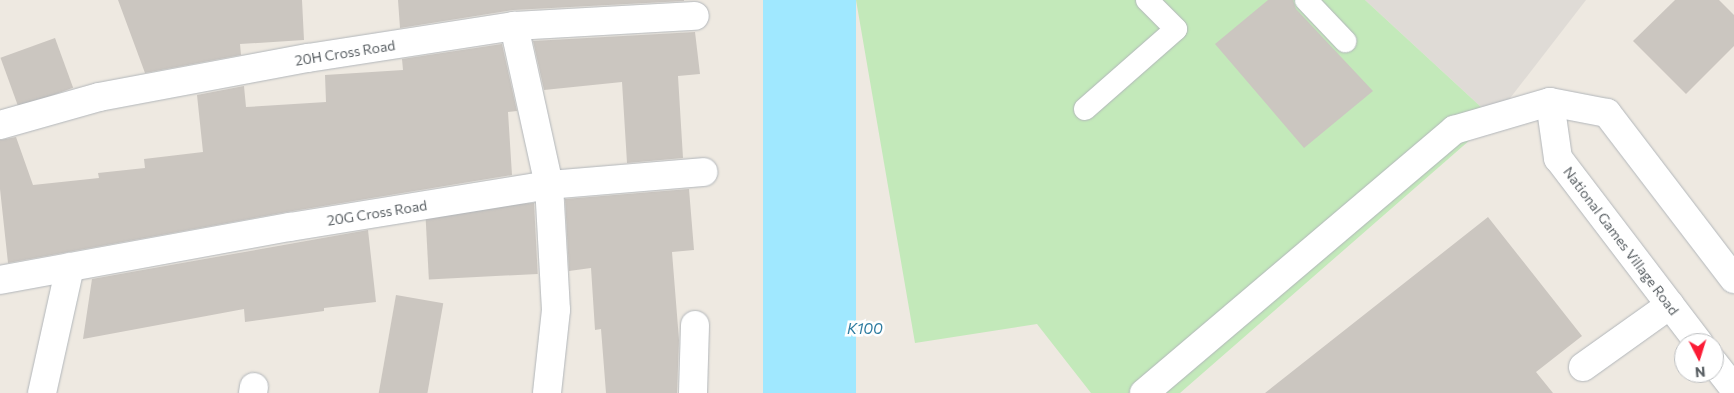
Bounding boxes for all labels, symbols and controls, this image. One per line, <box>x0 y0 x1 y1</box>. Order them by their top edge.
street label: 20H Cross Road <box>294 37 396 69</box>
street label: National Games Village Road <box>1560 164 1682 318</box>
street label: 20G Cross Road <box>326 197 428 229</box>
water label: K100 <box>847 320 883 338</box>
north arrow <box>1674 333 1724 383</box>
text: N <box>1694 364 1706 381</box>

